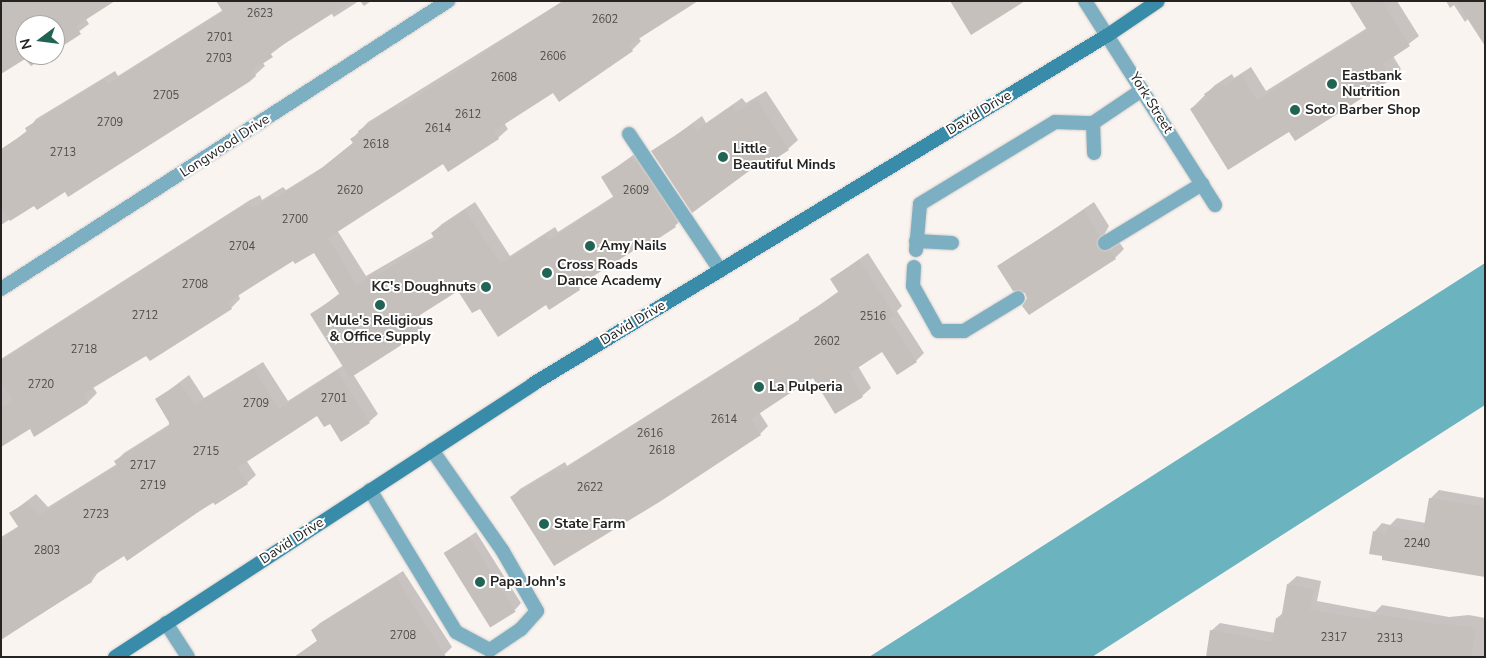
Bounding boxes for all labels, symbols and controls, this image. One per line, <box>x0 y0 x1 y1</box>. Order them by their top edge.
house number: 2623 <box>247 7 273 21</box>
house number: 2602 <box>592 13 618 27</box>
north arrow <box>15 15 65 65</box>
house number: 2701 <box>207 31 233 45</box>
text: N <box>15 36 37 51</box>
house number: 2606 <box>540 50 566 64</box>
house number: 2703 <box>206 52 232 66</box>
place label: Eastbank Nutrition <box>1342 68 1402 100</box>
street label: York Street <box>1126 69 1176 137</box>
house number: 2608 <box>491 71 517 85</box>
marker: Eastbank Nutrition <box>1326 78 1338 90</box>
street label: David Drive <box>943 87 1015 139</box>
house number: 2705 <box>153 89 179 103</box>
place label: Soto Barber Shop <box>1305 102 1420 118</box>
marker: Soto Barber Shop <box>1289 104 1301 116</box>
house number: 2612 <box>455 108 481 122</box>
street label: Longwood Drive <box>177 111 273 181</box>
house number: 2709 <box>97 116 123 130</box>
house number: 2614 <box>425 122 451 136</box>
house number: 2618 <box>363 138 389 152</box>
place label: Little Beautiful Minds <box>733 141 836 174</box>
house number: 2713 <box>50 146 76 160</box>
marker: Little Beautiful Minds <box>717 151 729 163</box>
house number: 2620 <box>337 184 363 198</box>
house number: 2609 <box>623 184 649 198</box>
house number: 2700 <box>282 213 308 227</box>
place label: Amy Nails <box>600 238 667 254</box>
house number: 2704 <box>229 240 255 254</box>
marker: Amy Nails <box>584 240 596 252</box>
place label: Cross Roads Dance Academy <box>557 257 661 290</box>
marker: Cross Roads Dance Academy <box>541 267 553 279</box>
house number: 2708 <box>182 278 208 292</box>
place label: KC's Doughnuts <box>372 279 476 295</box>
marker: KC's Doughnuts <box>480 281 492 293</box>
street label: David Drive <box>597 297 669 349</box>
marker: Mule's Religious & Office Supply <box>374 299 386 311</box>
house number: 2712 <box>132 309 158 323</box>
house number: 2516 <box>860 310 886 324</box>
place label: Mule's Religious & Office Supply <box>327 313 433 346</box>
house number: 2602 <box>814 335 840 349</box>
house number: 2718 <box>71 343 97 357</box>
house number: 2720 <box>28 378 54 392</box>
place label: La Pulperia <box>769 379 843 395</box>
marker: La Pulperia <box>753 381 765 393</box>
house number: 2701 <box>321 392 347 406</box>
house number: 2709 <box>243 397 269 411</box>
house number: 2614 <box>711 413 737 427</box>
house number: 2616 <box>637 427 663 441</box>
house number: 2618 <box>649 444 675 458</box>
house number: 2715 <box>193 445 219 459</box>
house number: 2717 <box>130 459 156 473</box>
house number: 2719 <box>140 479 166 493</box>
house number: 2622 <box>577 481 603 495</box>
house number: 2723 <box>83 508 109 522</box>
street label: David Drive <box>257 514 327 568</box>
place label: State Farm <box>554 516 625 532</box>
marker: State Farm <box>538 518 550 530</box>
house number: 2240 <box>1404 537 1430 551</box>
house number: 2803 <box>34 544 60 558</box>
place label: Papa John's <box>490 574 566 590</box>
marker: Papa John's <box>474 576 486 588</box>
house number: 2708 <box>390 629 416 643</box>
house number: 2317 <box>1321 631 1347 645</box>
house number: 2313 <box>1377 632 1403 646</box>

